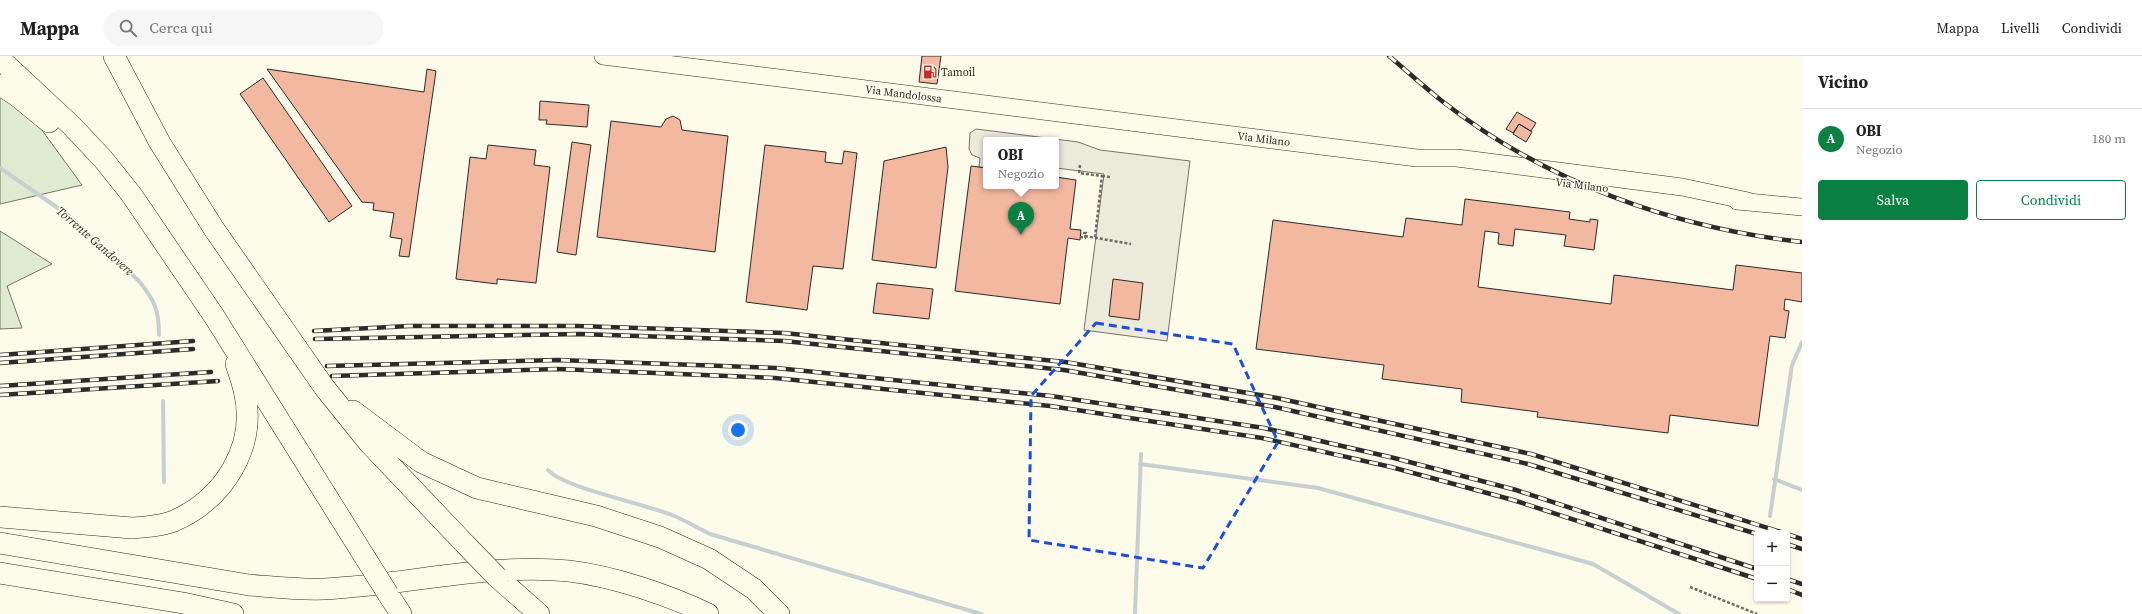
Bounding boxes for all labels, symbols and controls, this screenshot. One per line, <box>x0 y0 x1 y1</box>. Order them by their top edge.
search box <box>103 10 383 46</box>
text: Mappa <box>20 15 79 41</box>
icon: search <box>117 17 139 39</box>
text: Cerca qui <box>149 17 213 38</box>
text: Mappa <box>1937 18 1979 38</box>
text: Livelli <box>2001 18 2040 38</box>
text: Condividi <box>2062 18 2122 38</box>
fuel station icon: Tamoil <box>922 64 938 80</box>
place label: Tamoil <box>941 65 975 80</box>
text: Vicino <box>1818 70 1868 94</box>
street label: Via Mandolossa <box>864 82 943 106</box>
text: OBI <box>1856 120 1882 141</box>
street label: Via Milano <box>1236 129 1291 150</box>
text: A <box>1827 130 1835 147</box>
text: 180 m <box>2092 130 2126 147</box>
popup <box>983 137 1059 189</box>
text: Negozio <box>1856 141 1903 158</box>
text: OBI <box>998 144 1023 165</box>
text: Negozio <box>998 165 1044 182</box>
street label: Via Milano <box>1555 175 1609 196</box>
button: Salva <box>1818 180 1968 220</box>
button: Condividi <box>1976 180 2126 220</box>
pin: A <box>1008 202 1034 235</box>
water label: Torrente Gandovere <box>53 203 137 279</box>
your location <box>728 420 748 440</box>
map controls <box>1754 530 1790 602</box>
button: + <box>1754 530 1790 566</box>
button: − <box>1754 566 1790 602</box>

